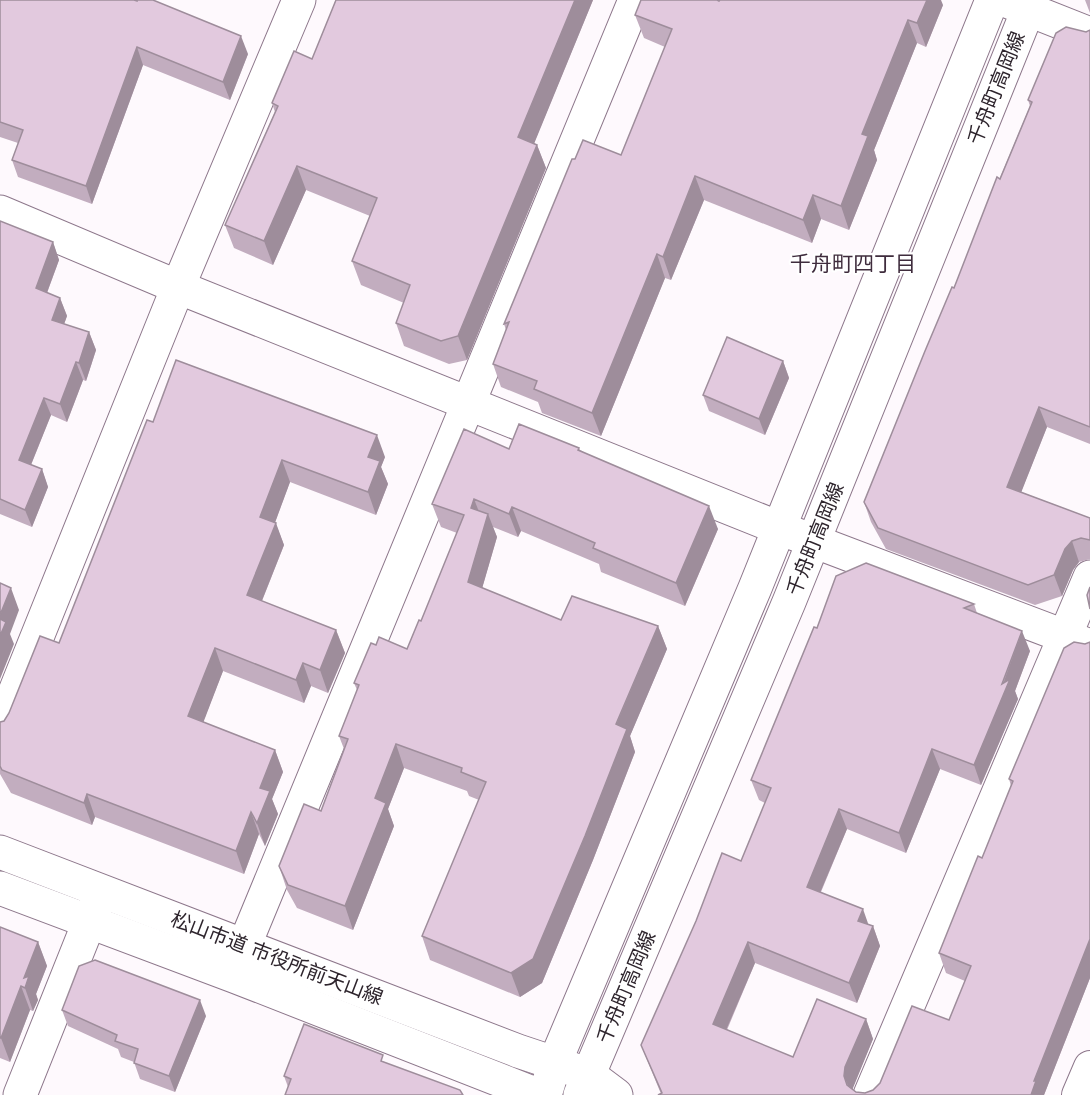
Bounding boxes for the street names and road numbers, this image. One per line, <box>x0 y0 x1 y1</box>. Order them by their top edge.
street label: 千舟町高岡線 <box>961 27 1030 148</box>
street label: 千舟町高岡線 <box>780 478 849 599</box>
street label: 松山市道 市役所前天山線 <box>167 905 387 1010</box>
street label: 千舟町高岡線 <box>591 927 660 1047</box>

